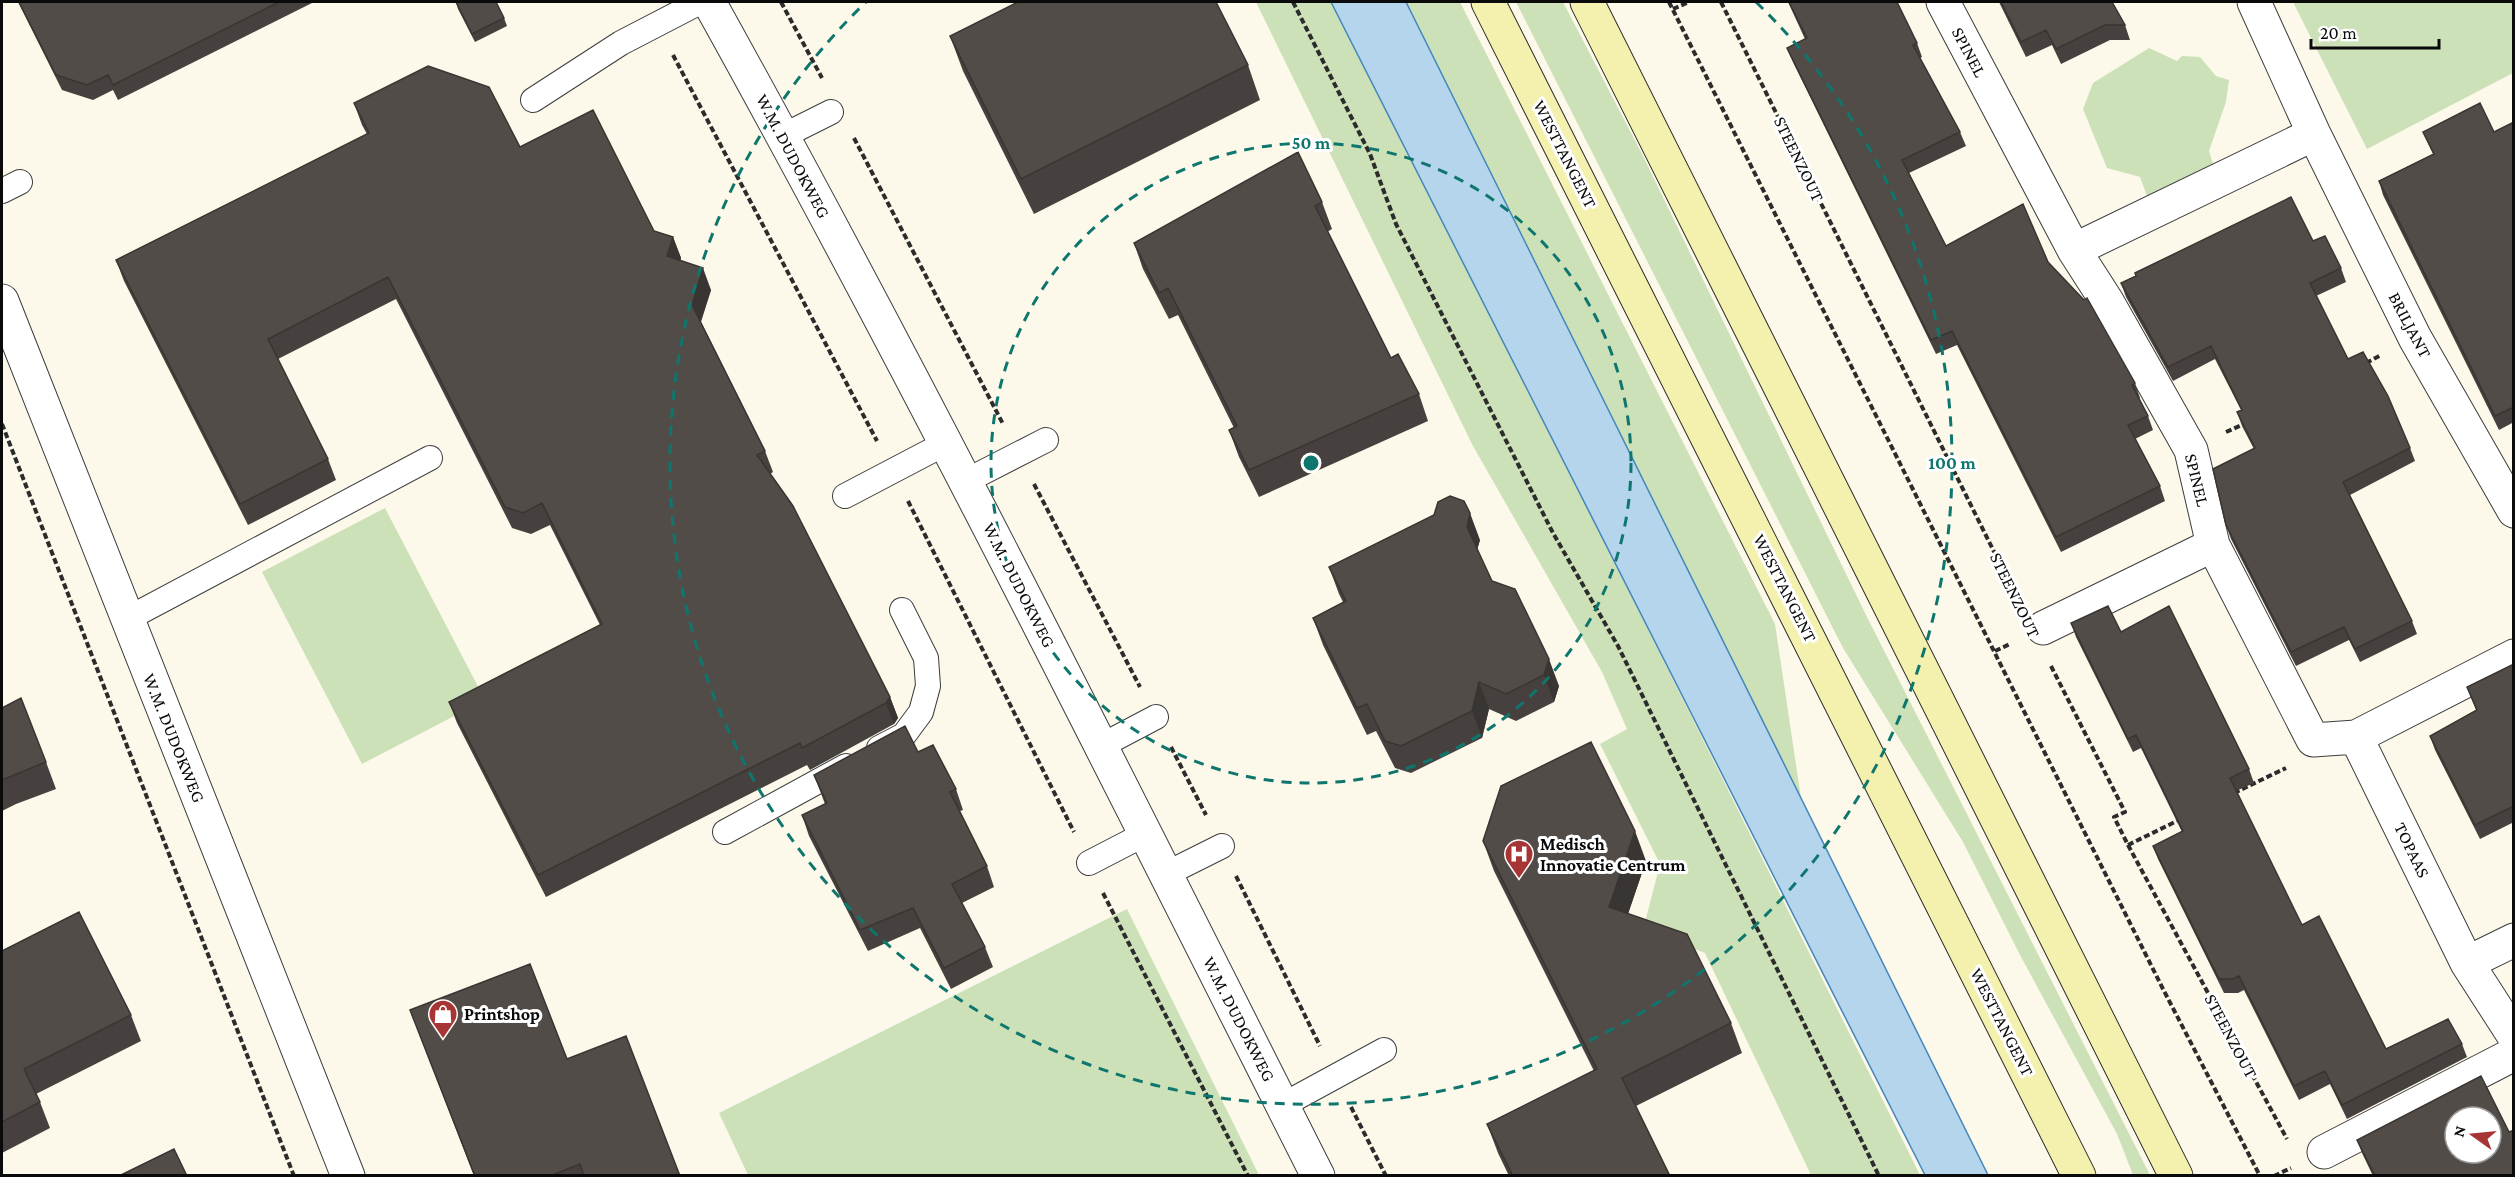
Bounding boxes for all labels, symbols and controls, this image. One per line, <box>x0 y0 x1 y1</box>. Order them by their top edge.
scale bar <box>2311 12 2438 50</box>
text: 20 m <box>2320 23 2357 43</box>
street label: SPINEL <box>1948 24 1990 80</box>
street label: W.M. DUDOKWEG <box>752 91 834 221</box>
street label: WESTTANGENT <box>1529 97 1601 212</box>
street label: STEENZOUT <box>1770 113 1828 205</box>
text: 50 m <box>1292 133 1331 153</box>
street label: BRILJANT <box>2384 289 2436 361</box>
street label: SPINEL <box>2181 452 2213 508</box>
centre of rings <box>1301 453 1321 473</box>
text: 100 m <box>1928 453 1976 473</box>
street label: W.M. DUDOKWEG <box>979 519 1059 651</box>
street label: WESTTANGENT <box>1749 531 1821 646</box>
street label: STEENZOUT <box>1986 549 2044 641</box>
street label: W.M. DUDOKWEG <box>139 671 209 805</box>
street label: TOPAAS <box>2390 819 2434 881</box>
place label: Medisch Innovatie Centrum <box>1540 834 1686 875</box>
hospital icon: Medisch Innovatie Centrum <box>1503 838 1535 880</box>
street label: W.M. DUDOKWEG <box>1199 953 1279 1085</box>
street label: WESTTANGENT <box>1966 965 2038 1080</box>
street label: STEENZOUT <box>2201 991 2262 1082</box>
shop icon: Printshop <box>427 998 459 1040</box>
place label: Printshop <box>464 1004 540 1024</box>
north arrow <box>2443 1105 2503 1165</box>
text: N <box>2449 1124 2469 1139</box>

